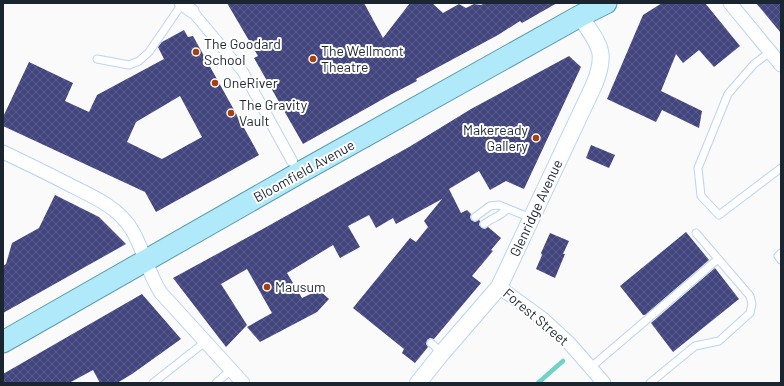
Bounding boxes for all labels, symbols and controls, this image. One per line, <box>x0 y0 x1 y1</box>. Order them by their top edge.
place label: The Goodard School <box>204 35 281 68</box>
place label: The Wellmont Theatre <box>321 42 404 75</box>
marker: The Goodard School <box>191 47 201 57</box>
marker: The Wellmont Theatre <box>308 54 318 64</box>
place label: OneRiver <box>223 74 278 91</box>
marker: OneRiver <box>210 78 220 88</box>
place label: The Gravity Vault <box>239 96 308 129</box>
marker: The Gravity Vault <box>226 108 236 118</box>
place label: Makeready Gallery <box>463 121 529 154</box>
marker: Makeready Gallery <box>531 133 541 143</box>
street label: Bloomfield Avenue <box>250 136 357 205</box>
street label: Glenridge Avenue <box>506 156 566 259</box>
place label: Mausum <box>275 278 325 295</box>
marker: Mausum <box>262 282 272 292</box>
street label: Forest Street <box>500 284 573 349</box>

